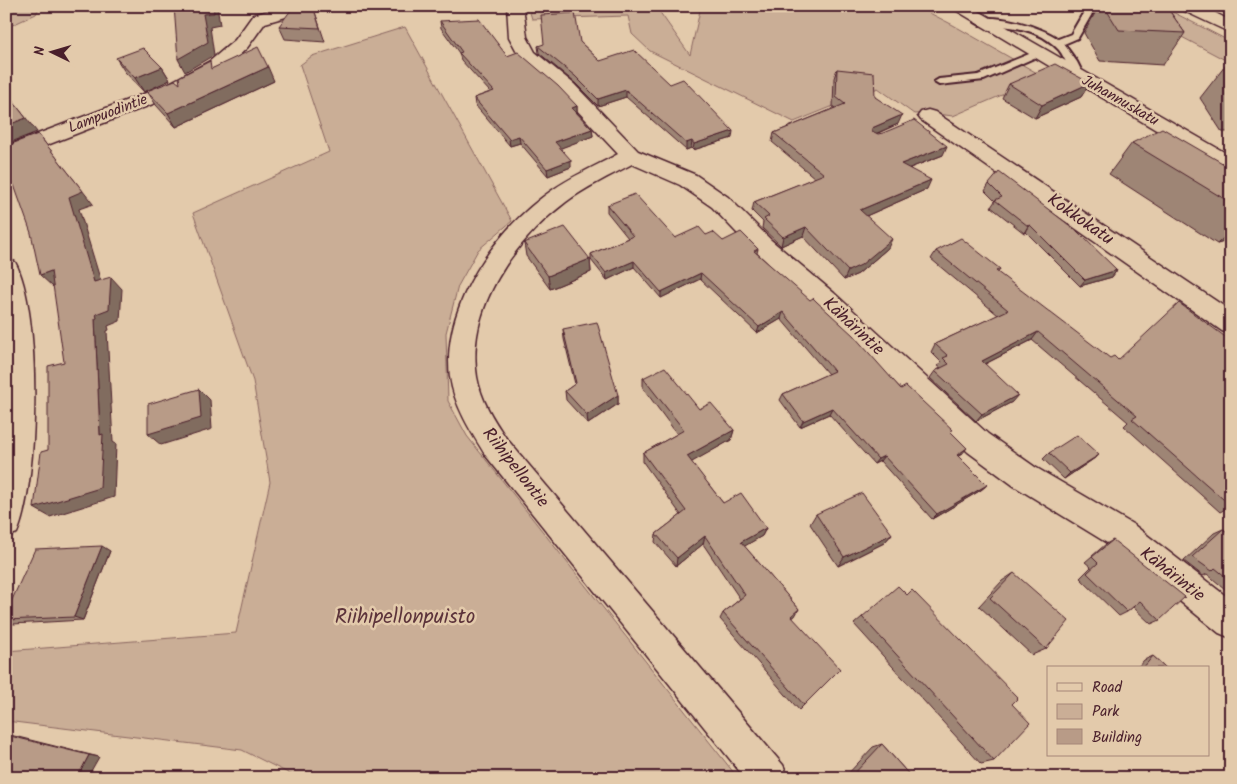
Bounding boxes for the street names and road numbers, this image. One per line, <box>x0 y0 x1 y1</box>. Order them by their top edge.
street label: Juhannuskatu <box>1077 69 1163 133</box>
street label: Lampuodintie <box>65 88 152 140</box>
street label: Kokkokatu <box>1040 186 1120 254</box>
street label: Kähärintie <box>815 290 891 364</box>
street label: Riihipellontie <box>474 421 556 515</box>
street label: Kähärintie <box>1133 540 1211 610</box>

